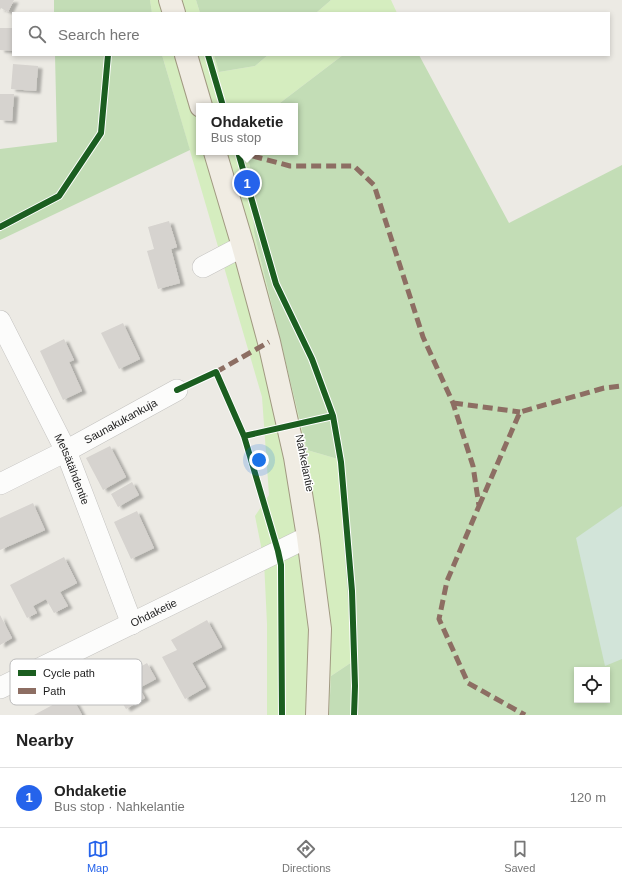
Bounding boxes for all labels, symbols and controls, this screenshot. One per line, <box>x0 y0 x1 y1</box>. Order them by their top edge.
search box <box>12 12 610 56</box>
icon: search <box>26 23 48 45</box>
text: Search here <box>58 26 140 43</box>
popup <box>196 103 298 155</box>
text: Ohdaketie <box>211 113 283 130</box>
text: Bus stop <box>211 130 261 145</box>
pin: 1 <box>234 168 260 198</box>
street label: Saunakukankuja <box>82 396 160 446</box>
street label: Metsätähdentie <box>52 432 92 506</box>
street label: Nahkelantie <box>294 433 316 493</box>
your location <box>249 450 269 470</box>
street label: Ohdaketie <box>128 596 179 629</box>
legend <box>10 659 142 705</box>
text: Cycle path <box>43 667 95 679</box>
map controls <box>574 667 610 703</box>
button: locate <box>574 667 610 703</box>
text: Path <box>43 685 66 697</box>
text: Nearby <box>16 731 74 750</box>
text: Ohdaketie <box>54 782 127 799</box>
text: 1 <box>25 790 33 805</box>
text: 120 m <box>570 790 606 805</box>
text: Bus stop · Nahkelantie <box>54 799 185 814</box>
tab: Map <box>87 838 109 874</box>
tab: Directions <box>282 838 331 874</box>
tab: Saved <box>504 838 535 874</box>

